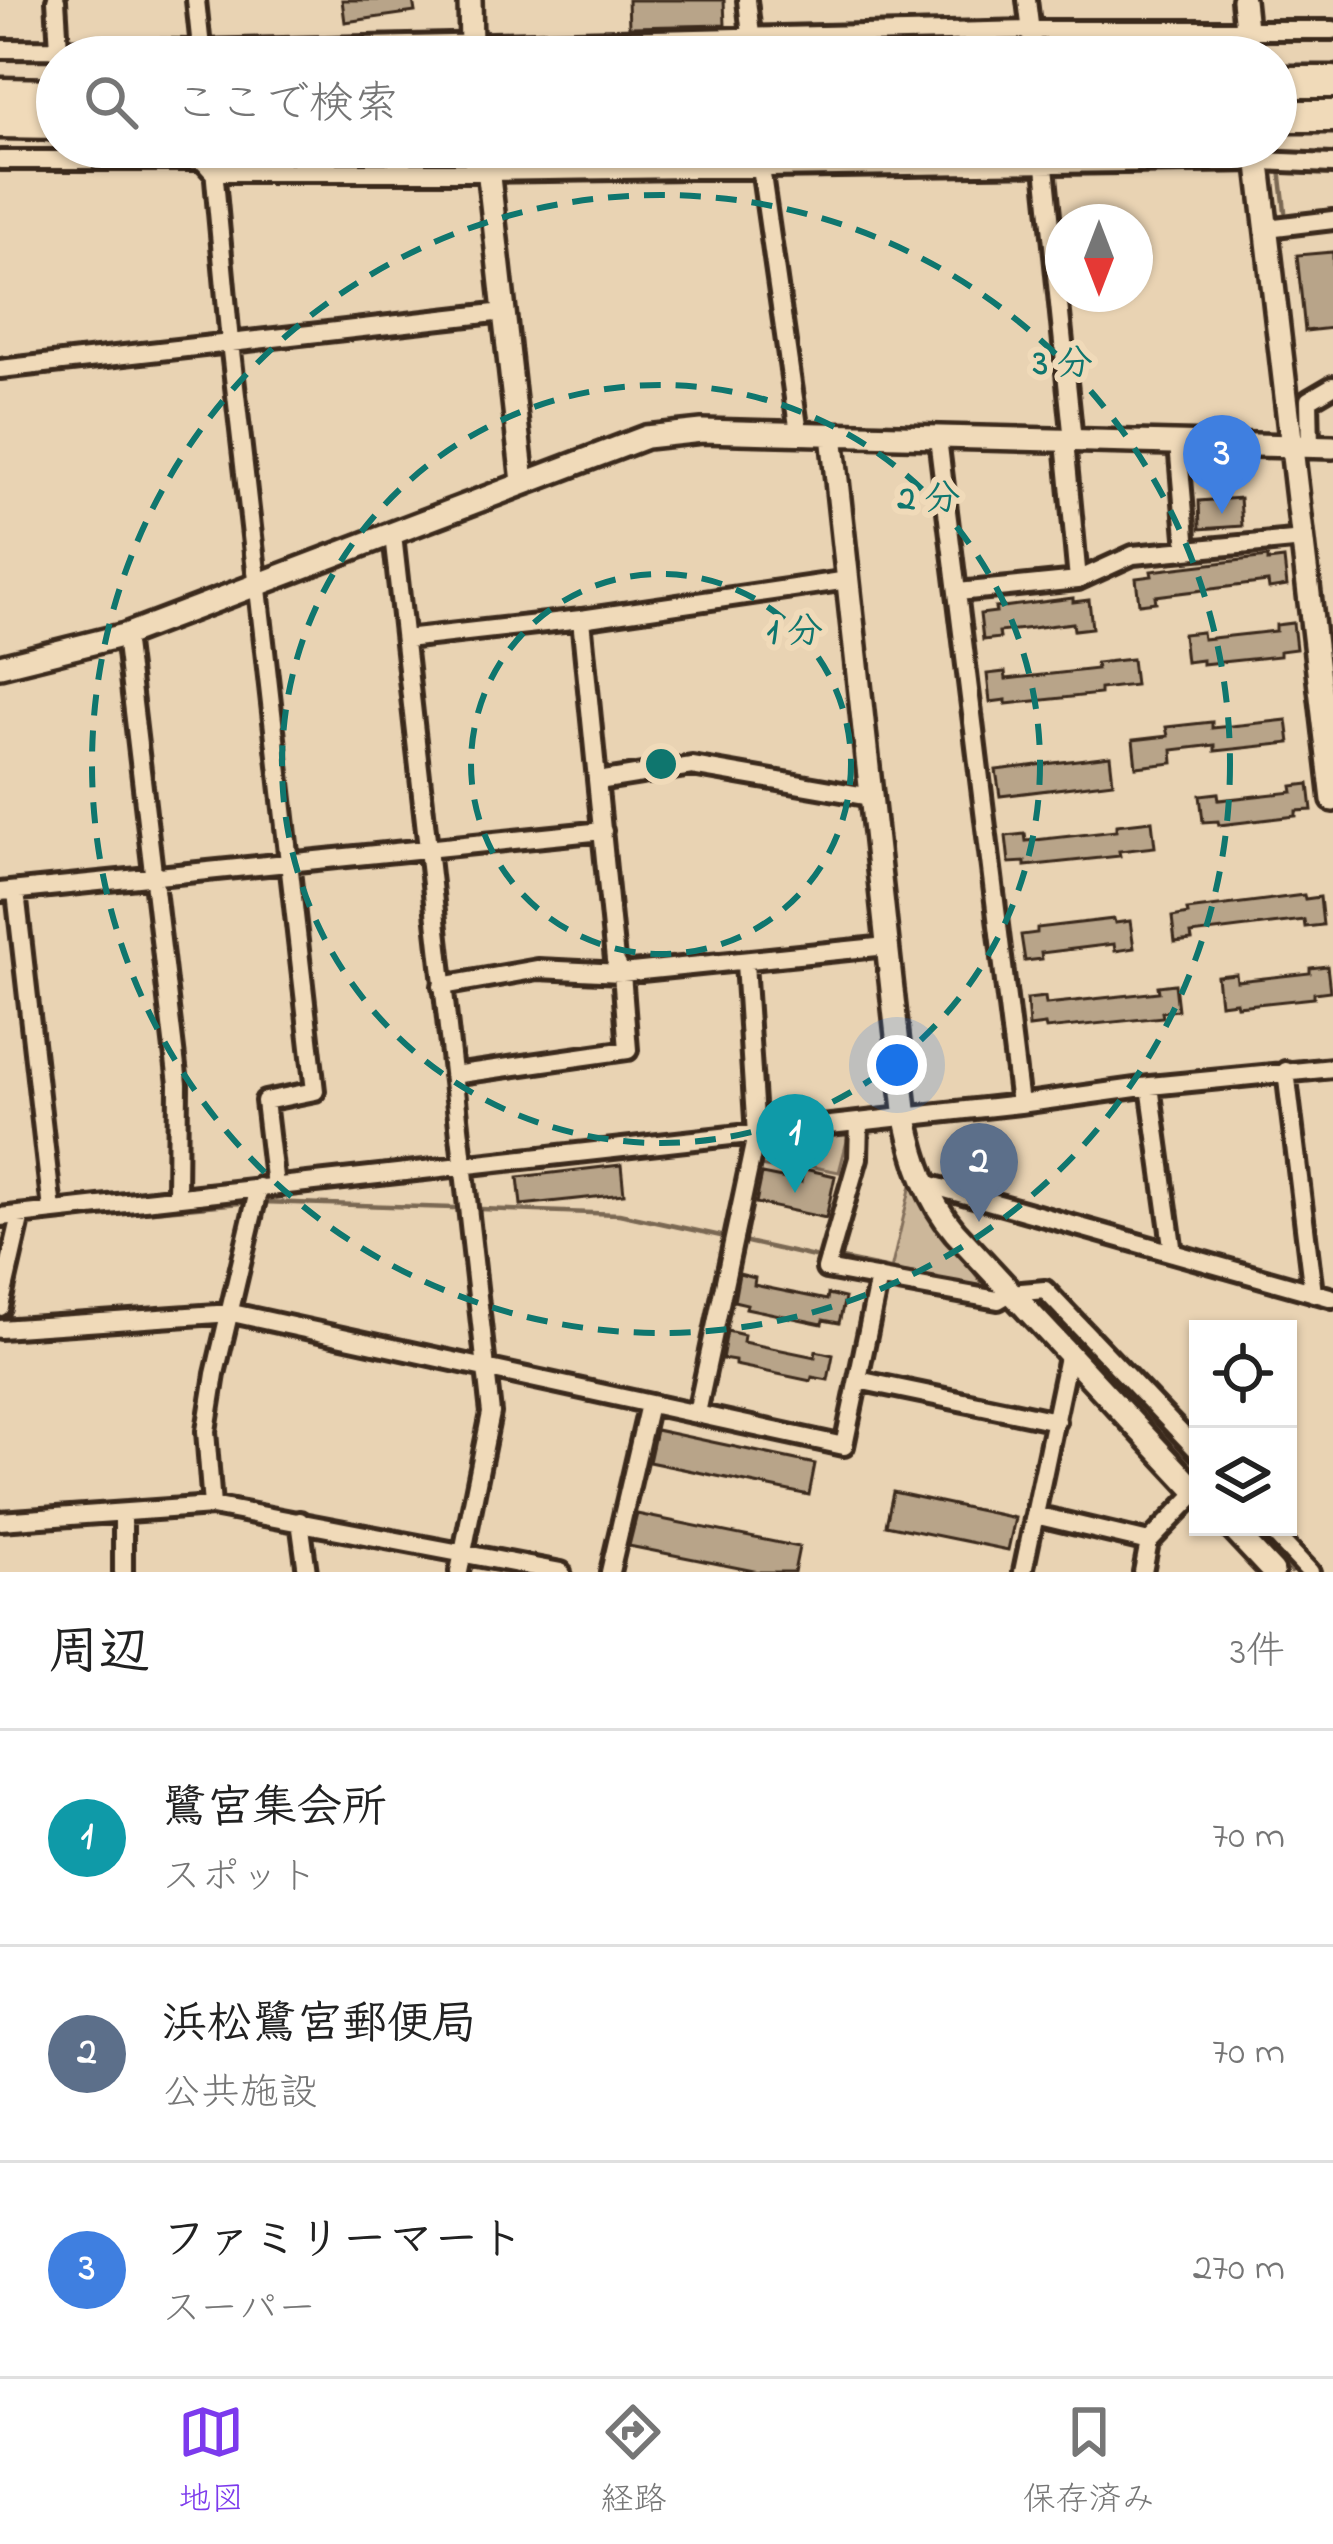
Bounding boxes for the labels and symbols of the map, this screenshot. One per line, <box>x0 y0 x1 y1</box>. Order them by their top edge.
north arrow <box>1045 204 1153 312</box>
text: 3 分 <box>1032 339 1093 392</box>
pin: 3 <box>1183 415 1261 514</box>
text: 2 分 <box>897 474 960 527</box>
text: 1 分 <box>767 607 823 660</box>
centre of rings <box>640 743 682 785</box>
your location <box>867 1035 927 1095</box>
pin: 1 <box>756 1094 834 1193</box>
pin: 2 <box>940 1123 1018 1222</box>

